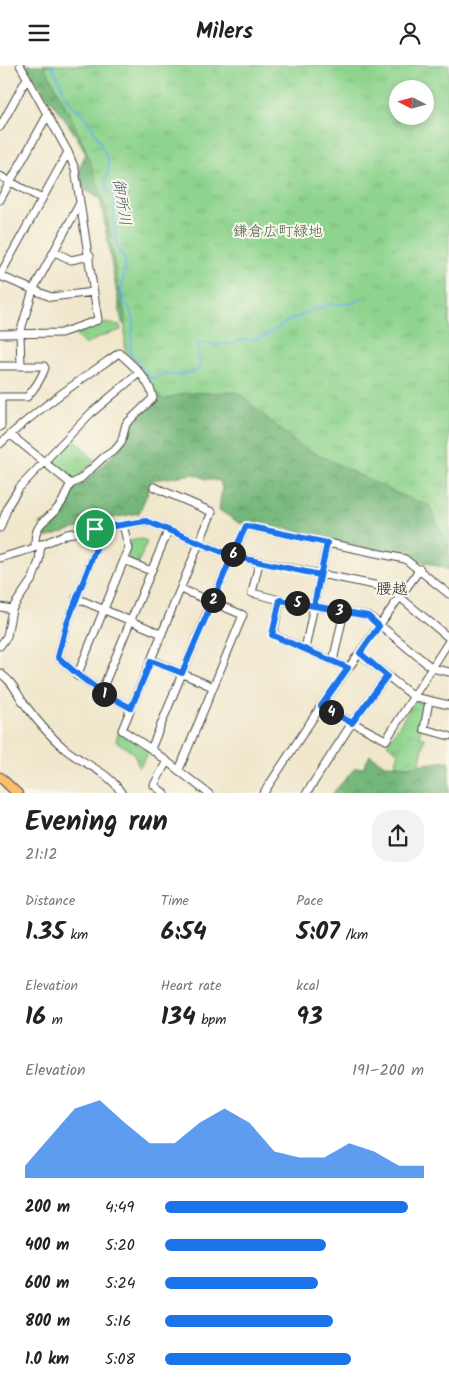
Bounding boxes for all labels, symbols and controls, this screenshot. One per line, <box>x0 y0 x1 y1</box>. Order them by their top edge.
text: Milers <box>196 15 253 50</box>
icon: menu <box>25 19 53 47</box>
icon: person <box>396 19 424 47</box>
north arrow <box>389 80 434 125</box>
map controls <box>389 80 434 125</box>
water label: 御所川 <box>105 177 138 228</box>
park label: 鎌倉広町緑地 <box>233 220 323 244</box>
pin <box>74 508 116 550</box>
icon: arrive <box>81 515 109 543</box>
pin: 6 <box>220 541 246 567</box>
text: 6 <box>230 543 237 565</box>
district label: 腰越 <box>376 577 408 602</box>
pin: 2 <box>200 587 226 613</box>
text: 2 <box>209 589 218 611</box>
pin: 5 <box>284 591 310 615</box>
text: 5 <box>294 592 301 614</box>
pin: 3 <box>326 599 352 623</box>
text: 3 <box>336 600 343 622</box>
pin: 1 <box>92 681 116 707</box>
text: 1 <box>102 683 107 705</box>
pin: 4 <box>318 699 344 725</box>
text: 4 <box>328 701 335 723</box>
text: Evening run <box>25 800 168 845</box>
button: share <box>372 810 424 862</box>
text: 21:12 <box>25 842 58 867</box>
text: Distance <box>25 890 75 912</box>
text: Time <box>161 890 189 912</box>
text: Pace <box>296 890 323 912</box>
text: 1.35 <box>25 912 65 952</box>
text: 6:54 <box>161 912 207 952</box>
text: 5:07 <box>296 912 340 952</box>
text: km <box>65 924 88 946</box>
text: /km <box>340 924 368 946</box>
text: Elevation <box>25 975 78 997</box>
text: Heart rate <box>161 975 222 997</box>
text: kcal <box>296 975 319 997</box>
text: 16 <box>25 997 46 1037</box>
text: 134 <box>161 997 196 1037</box>
text: 93 <box>296 997 323 1037</box>
text: m <box>46 1009 63 1031</box>
text: bpm <box>196 1009 226 1031</box>
text: Elevation <box>25 1058 86 1083</box>
text: 191–200 m <box>352 1058 424 1083</box>
text: 200 m <box>25 1195 70 1220</box>
text: 4:49 <box>105 1195 134 1220</box>
text: 400 m <box>25 1233 69 1258</box>
text: 5:20 <box>105 1233 135 1258</box>
text: 600 m <box>25 1271 69 1296</box>
text: 5:24 <box>105 1271 136 1296</box>
text: 800 m <box>25 1309 70 1334</box>
text: 5:16 <box>105 1309 131 1334</box>
text: 1.0 km <box>25 1347 69 1372</box>
text: 5:08 <box>105 1347 135 1372</box>

